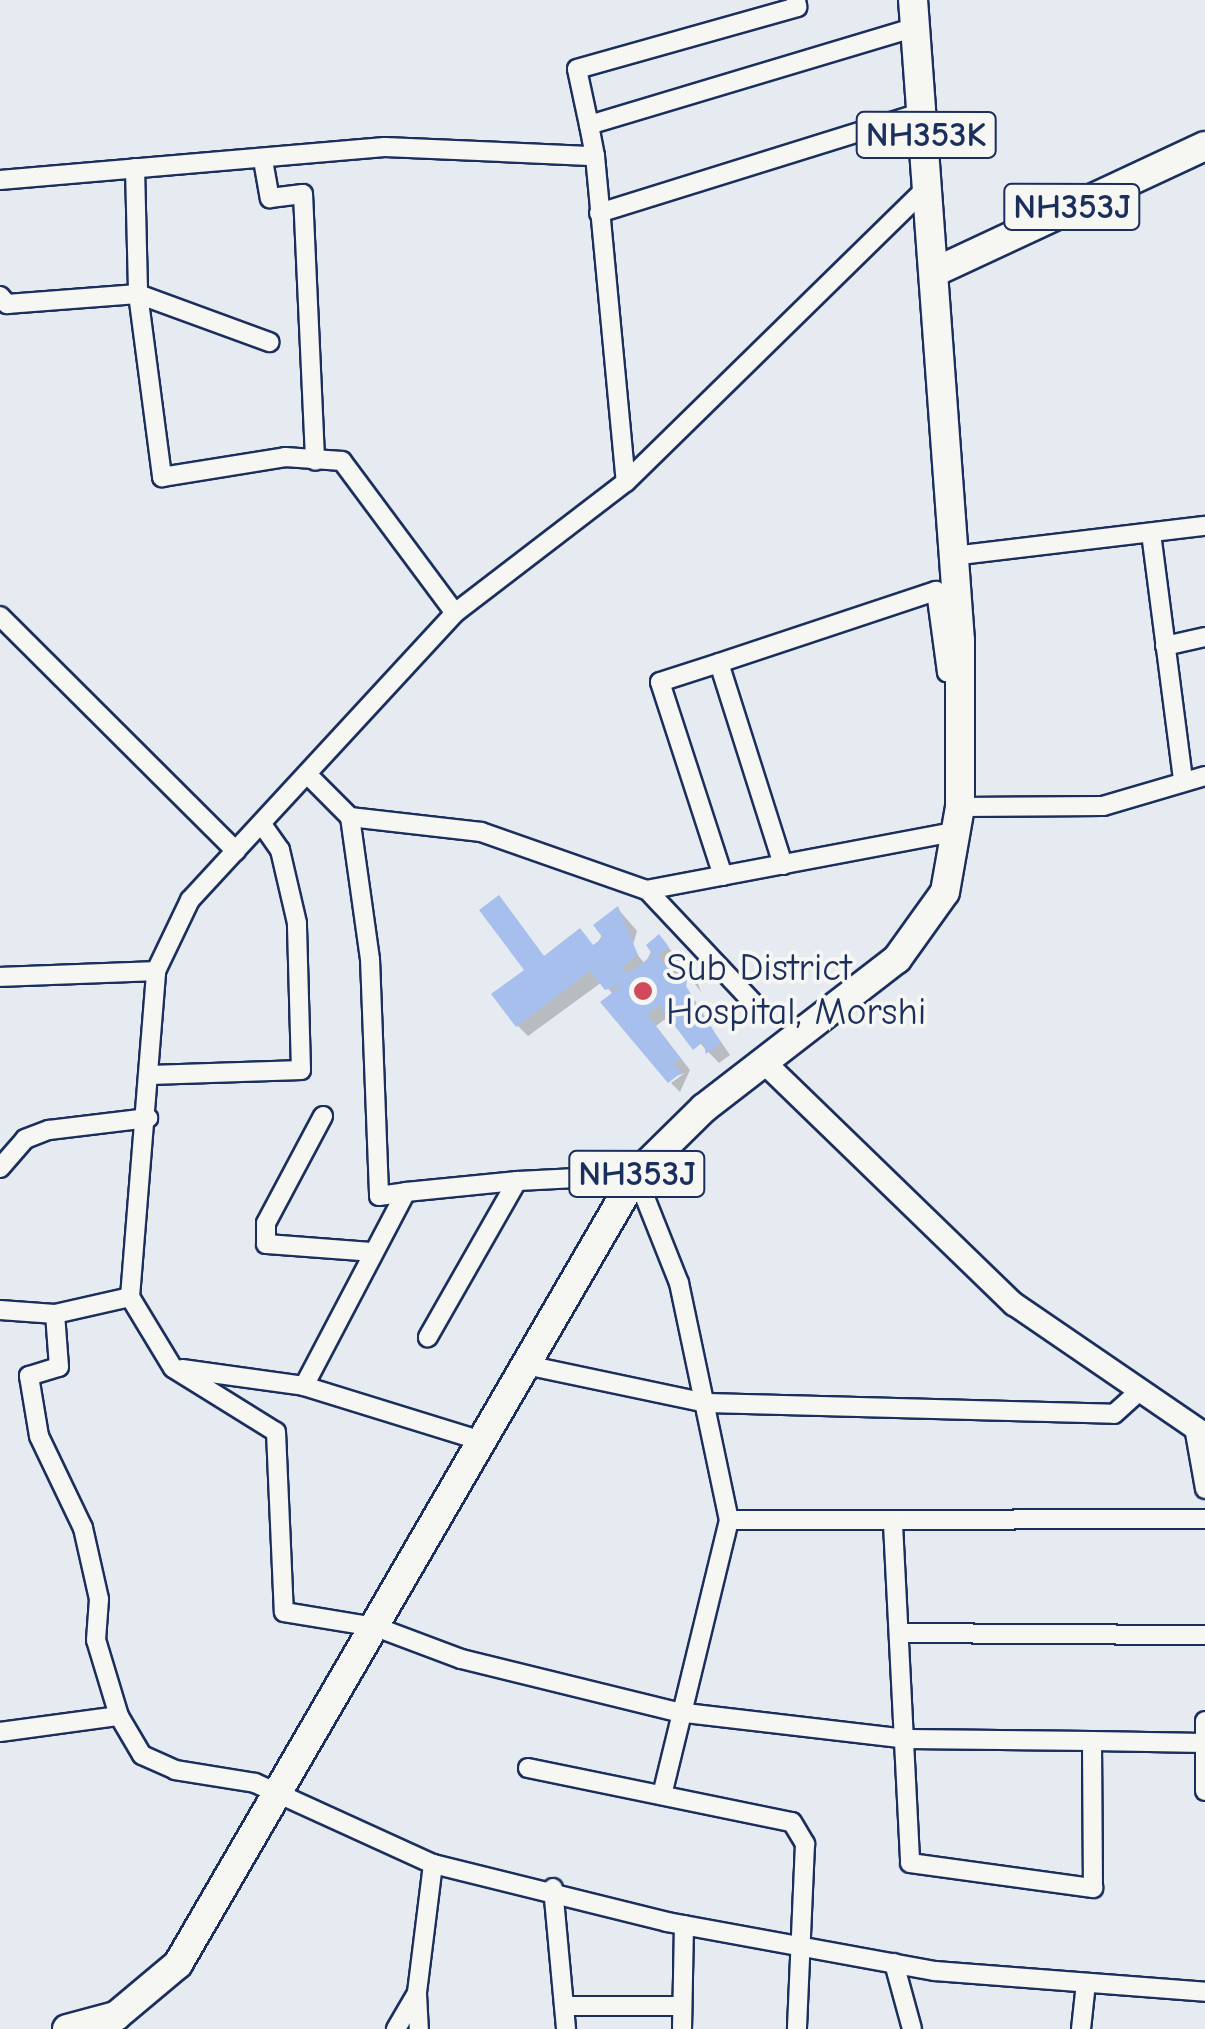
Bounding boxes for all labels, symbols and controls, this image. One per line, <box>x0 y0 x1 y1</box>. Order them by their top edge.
road number: NH353K <box>854 105 998 165</box>
road number: NH353J <box>1002 177 1142 237</box>
place label: Sub District Hospital, Morshi <box>666 946 926 1036</box>
marker: Sub District Hospital, Morshi <box>630 978 656 1004</box>
road number: NH353J <box>567 1144 707 1204</box>

